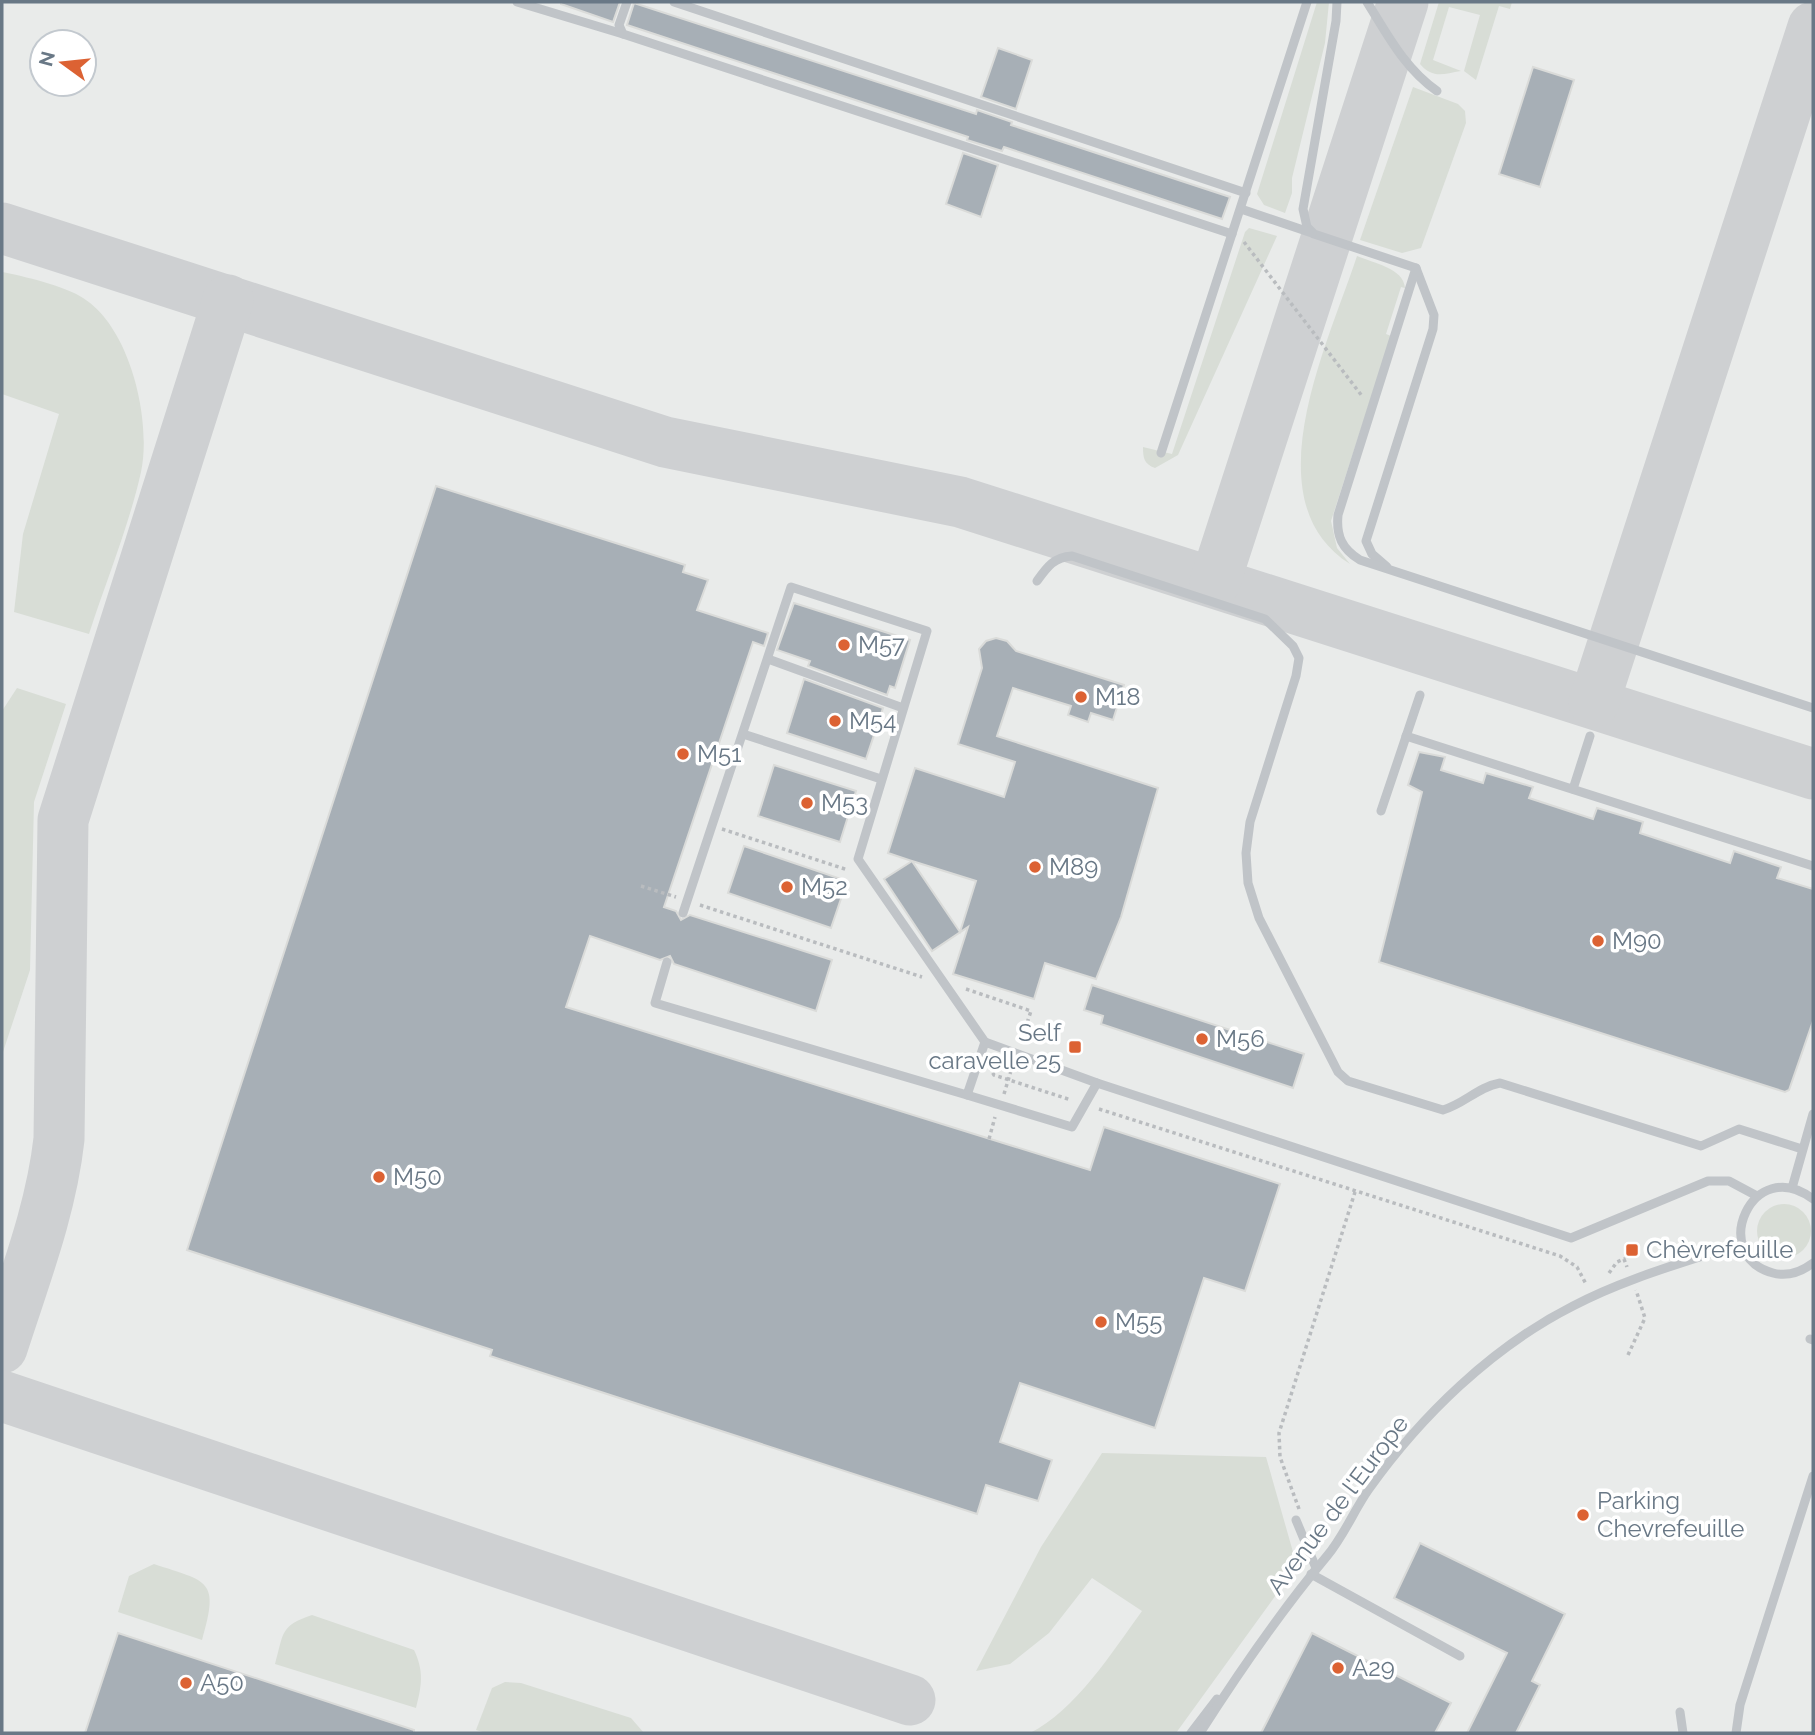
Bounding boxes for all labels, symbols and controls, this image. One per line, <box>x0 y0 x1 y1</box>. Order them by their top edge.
north arrow <box>28 28 98 98</box>
text: N <box>34 49 59 68</box>
place label: M57 <box>858 630 905 659</box>
marker: M57 <box>836 637 852 653</box>
place label: M18 <box>1095 682 1141 711</box>
marker: M18 <box>1073 689 1089 705</box>
place label: M54 <box>849 706 896 735</box>
marker: M54 <box>827 713 843 729</box>
place label: M51 <box>697 739 741 768</box>
marker: M51 <box>675 746 691 762</box>
place label: M53 <box>821 788 868 817</box>
marker: M53 <box>799 795 815 811</box>
place label: M89 <box>1049 852 1098 881</box>
marker: M89 <box>1027 859 1043 875</box>
place label: M52 <box>801 872 848 901</box>
marker: M52 <box>779 879 795 895</box>
place label: M90 <box>1612 926 1662 955</box>
marker: M90 <box>1590 933 1606 949</box>
place label: Self caravelle 25 <box>928 1018 1062 1075</box>
place label: M56 <box>1216 1024 1265 1053</box>
marker: M56 <box>1194 1031 1210 1047</box>
marker: Self caravelle 25 <box>1067 1039 1083 1055</box>
place label: M50 <box>393 1162 442 1191</box>
marker: M50 <box>371 1169 387 1185</box>
place label: Chèvrefeuille <box>1646 1235 1793 1264</box>
marker: Chèvrefeuille <box>1624 1242 1640 1258</box>
place label: M55 <box>1115 1307 1162 1336</box>
marker: M55 <box>1093 1314 1109 1330</box>
street label: Avenue de l'Europe <box>1261 1410 1414 1600</box>
place label: Parking Chevrefeuille <box>1597 1486 1744 1543</box>
marker: Parking Chevrefeuille <box>1575 1507 1591 1523</box>
place label: A29 <box>1352 1653 1395 1682</box>
marker: A29 <box>1330 1660 1346 1676</box>
place label: A50 <box>200 1668 244 1697</box>
marker: A50 <box>178 1675 194 1691</box>

